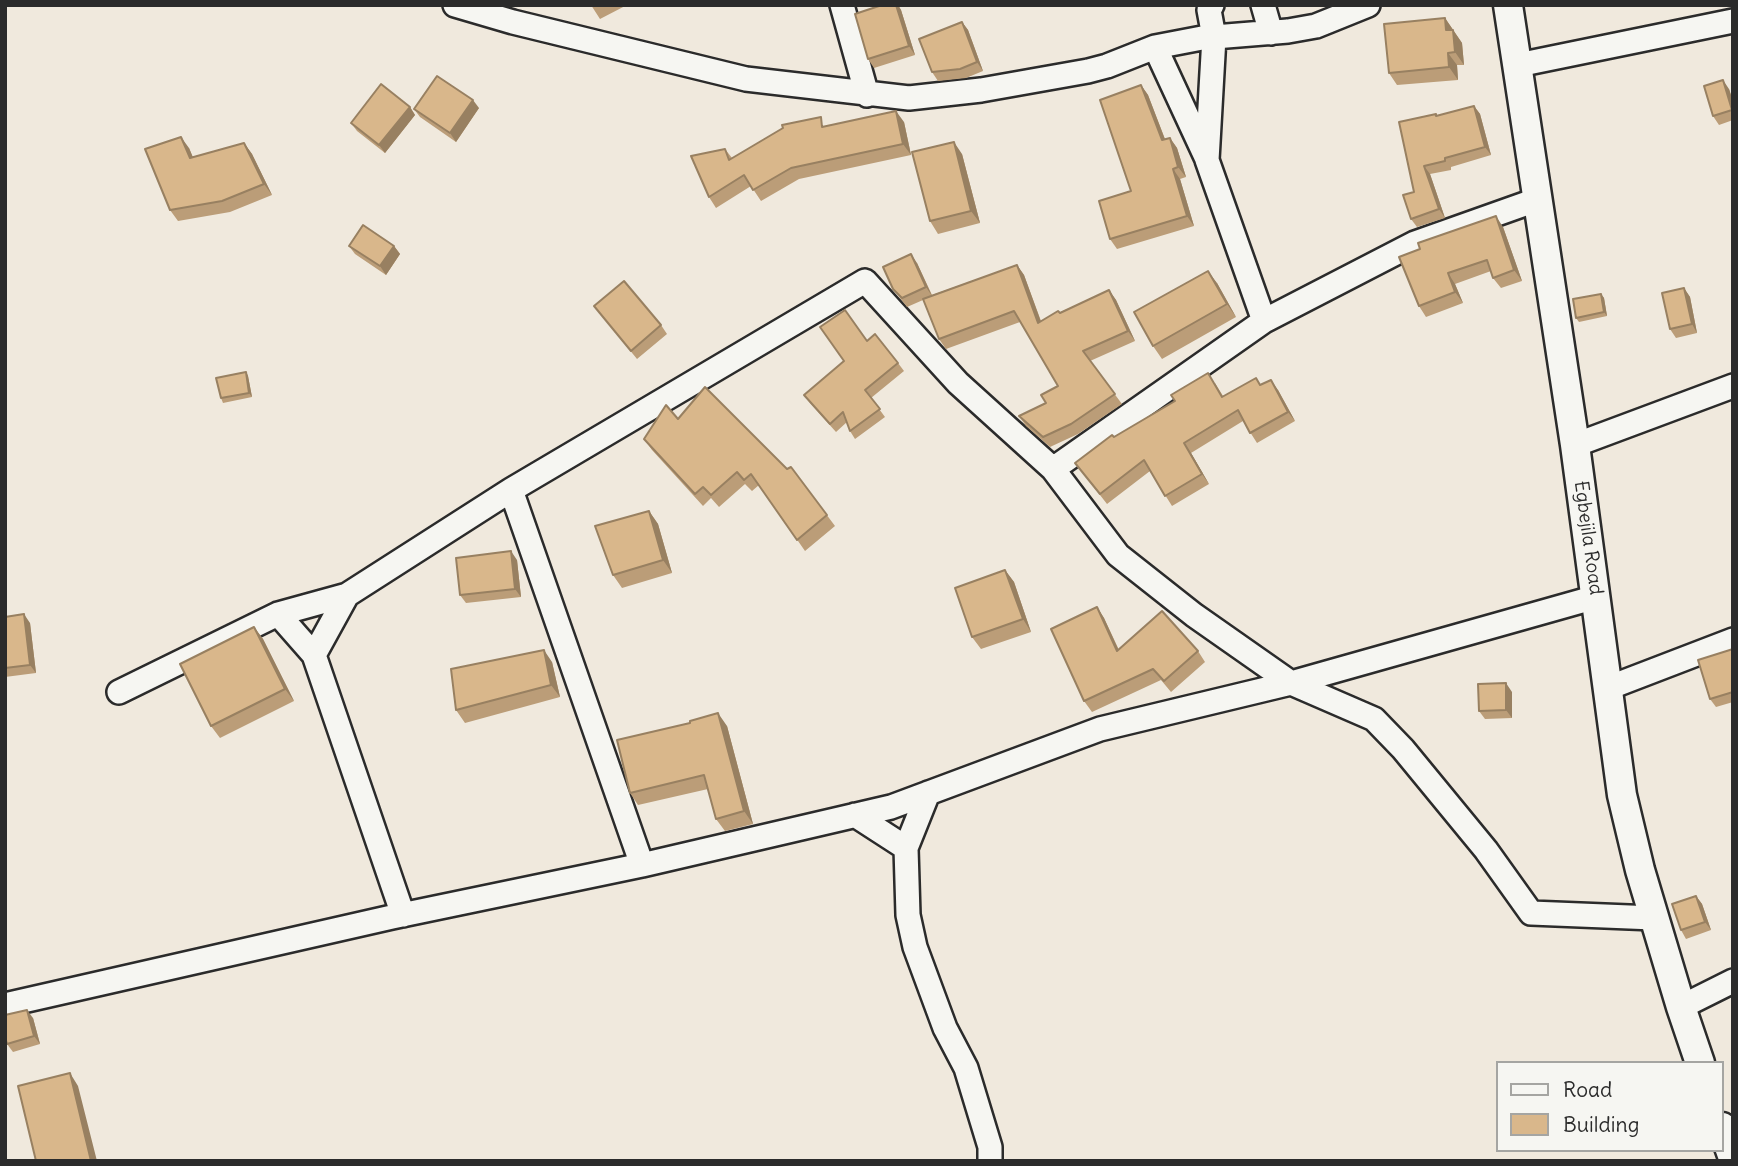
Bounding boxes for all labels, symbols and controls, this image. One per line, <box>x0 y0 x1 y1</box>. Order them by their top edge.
street label: Egbejila Road <box>1569 480 1607 596</box>
legend <box>1496 1061 1724 1152</box>
text: Road <box>1563 1076 1612 1103</box>
text: Building <box>1563 1111 1639 1138</box>

